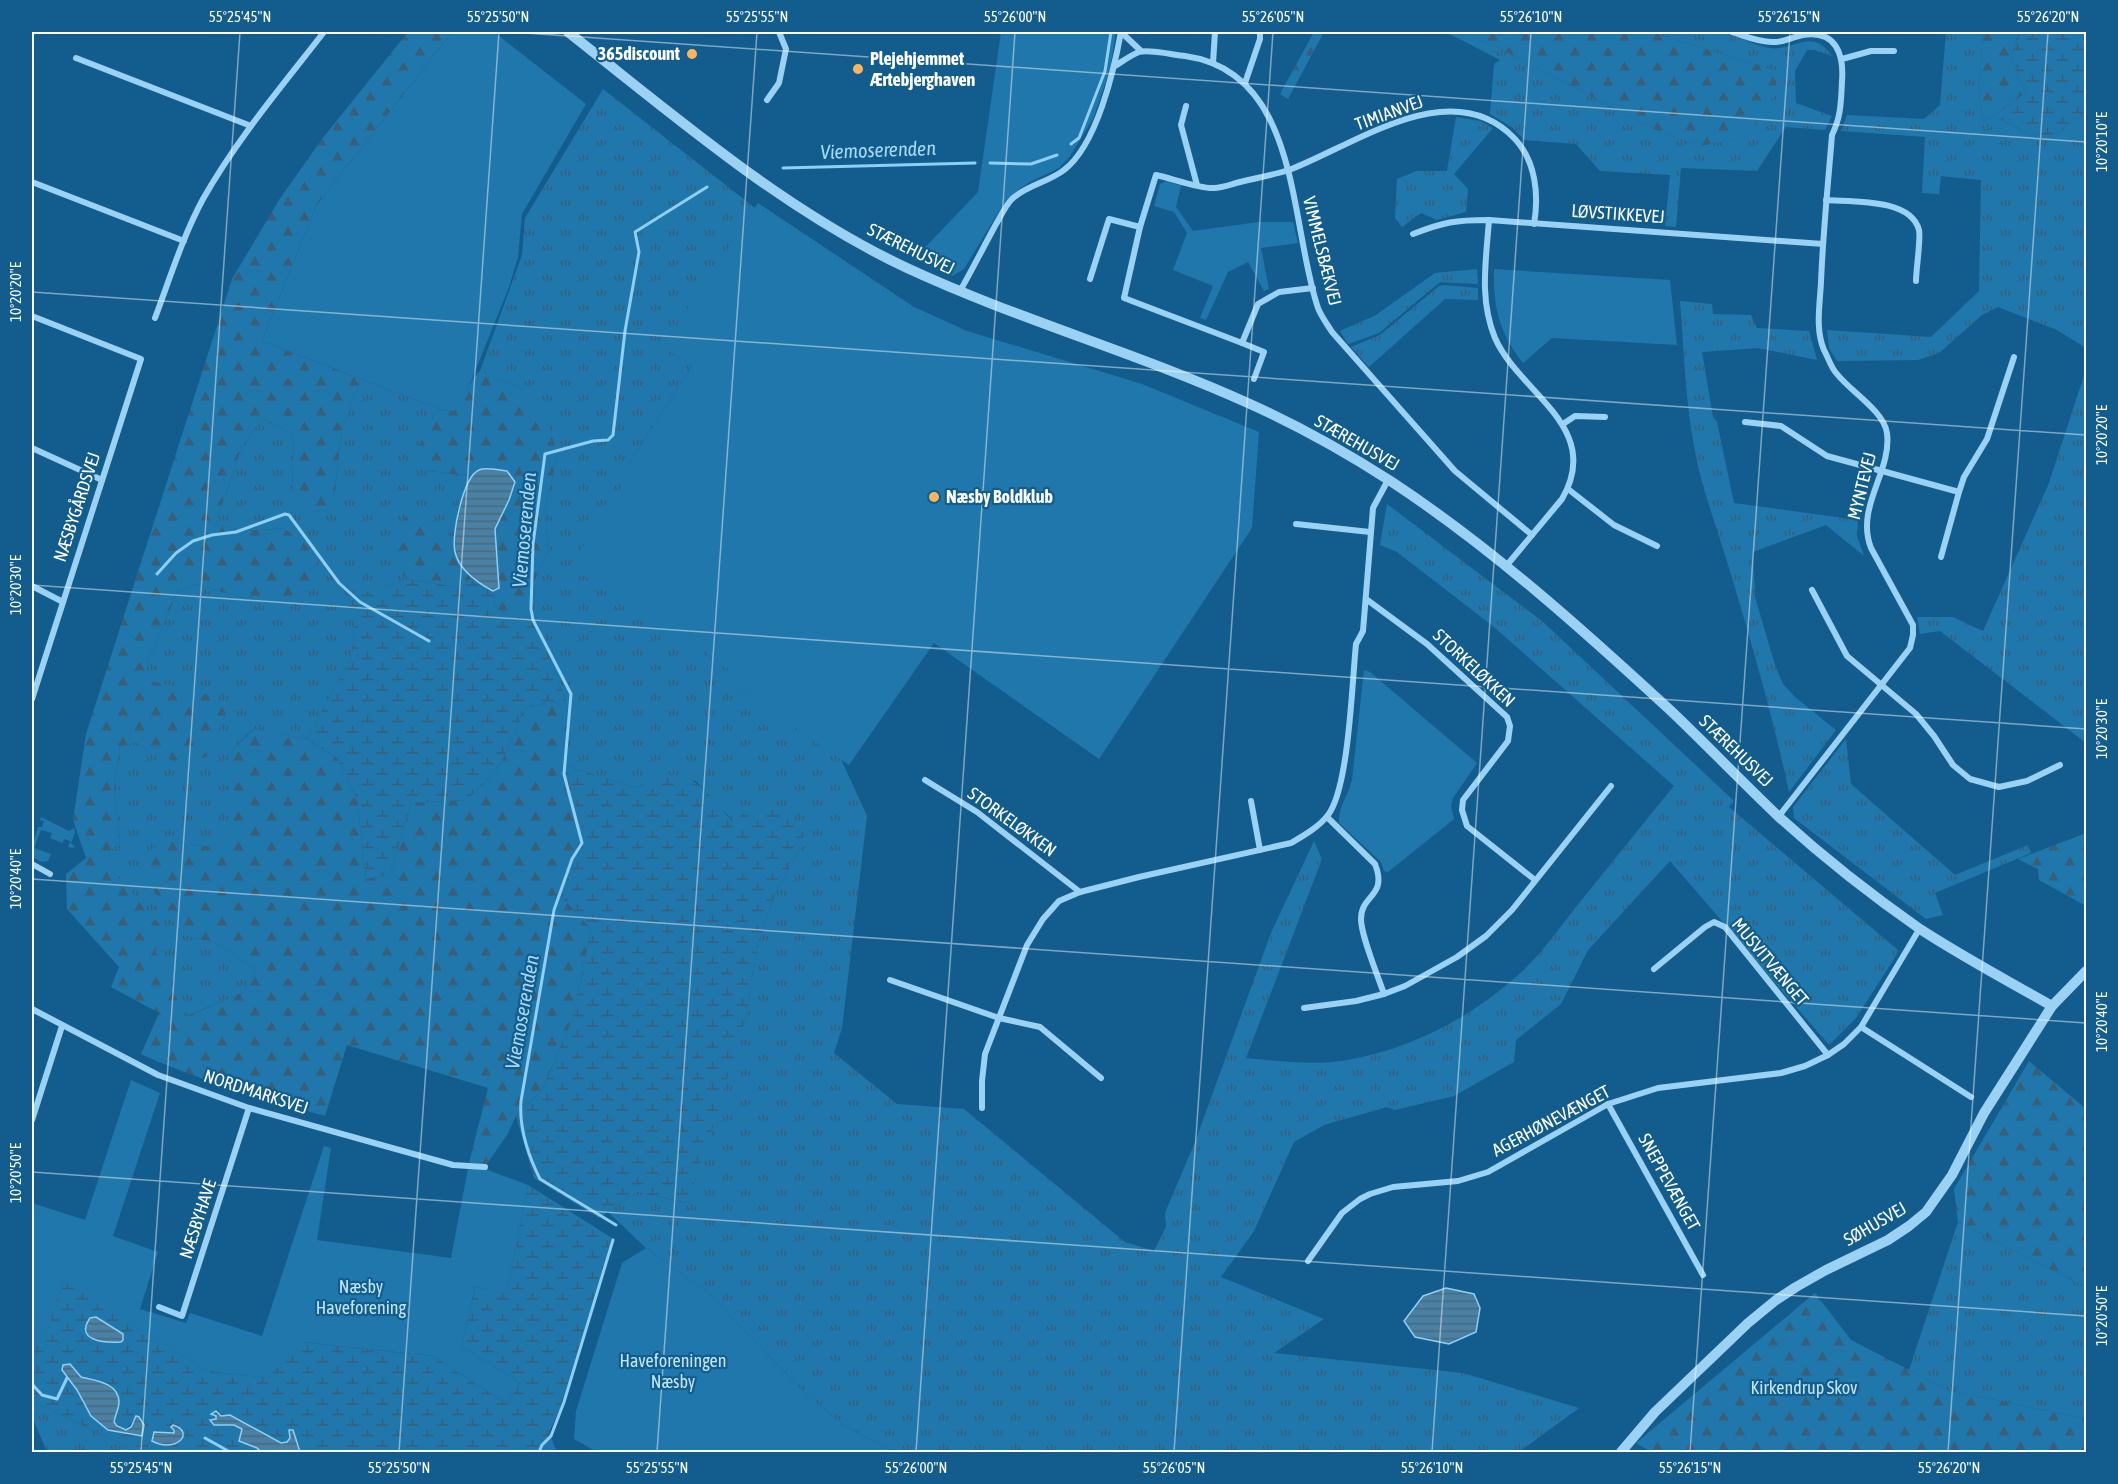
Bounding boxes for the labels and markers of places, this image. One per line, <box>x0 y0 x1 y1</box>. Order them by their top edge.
place label: 365discount <box>598 43 681 64</box>
marker: 365discount <box>685 47 699 61</box>
place label: Plejehjemmet Ærtebjerghaven <box>869 48 976 90</box>
marker: Plejehjemmet Ærtebjerghaven <box>851 62 865 76</box>
place label: Næsby Boldklub <box>946 486 1053 507</box>
marker: Næsby Boldklub <box>927 490 941 504</box>

